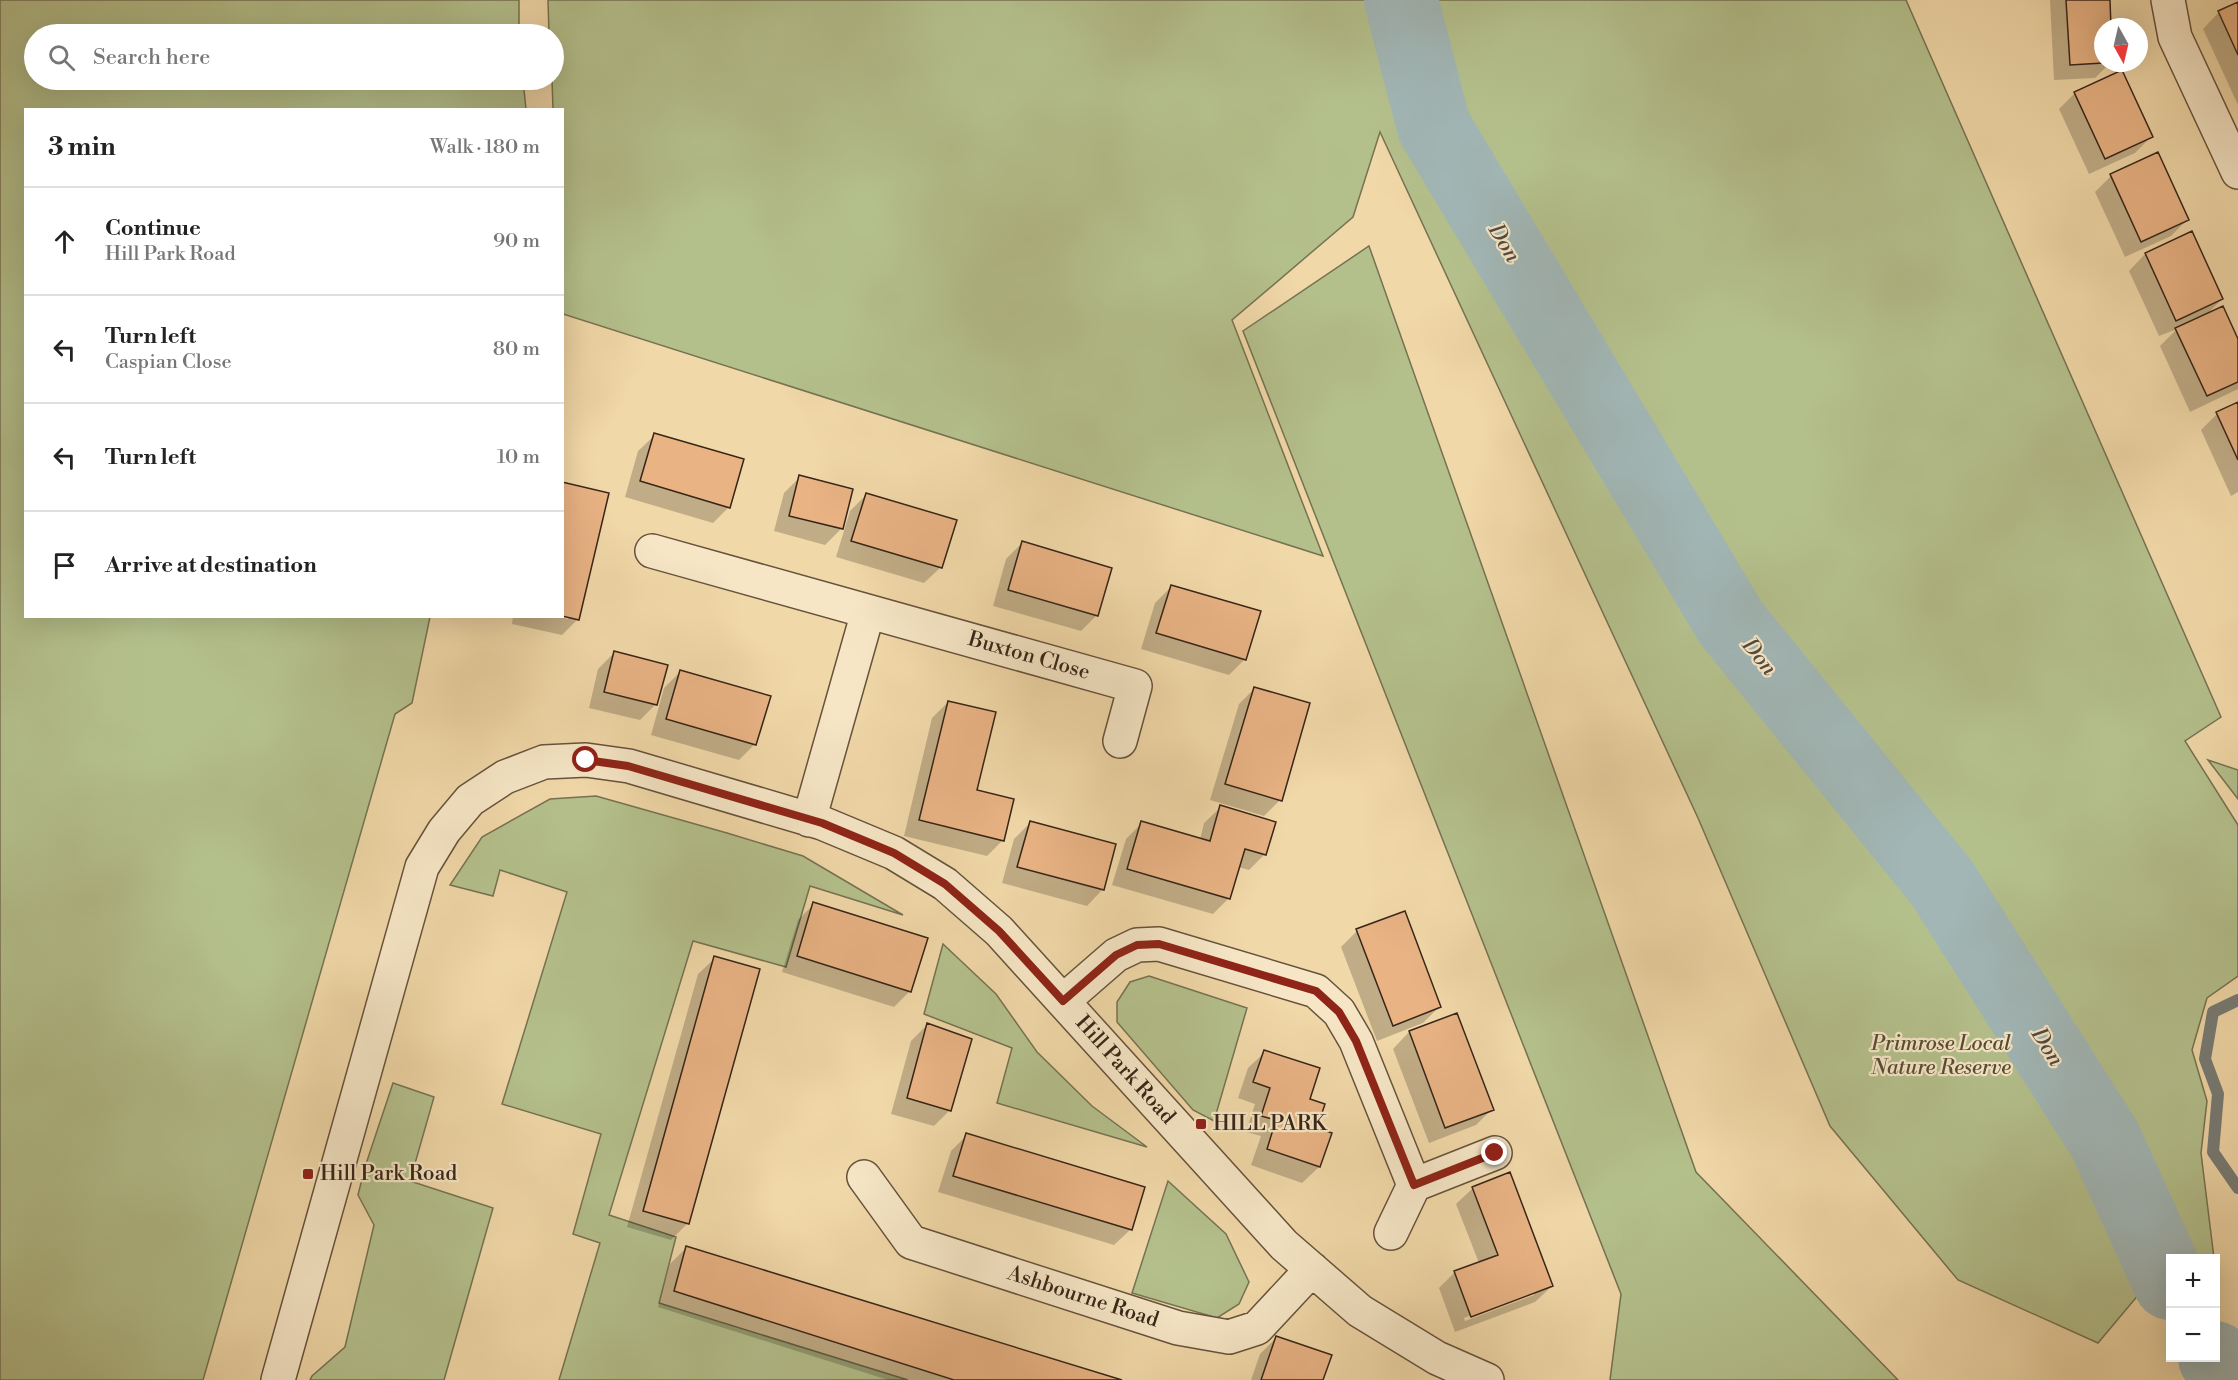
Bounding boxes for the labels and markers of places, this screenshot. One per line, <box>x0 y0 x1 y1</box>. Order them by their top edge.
place label: HILL PARK <box>1213 1111 1328 1137</box>
marker: HILL PARK <box>1194 1117 1208 1131</box>
place label: Hill Park Road <box>320 1161 457 1187</box>
marker: Hill Park Road <box>301 1167 315 1181</box>

